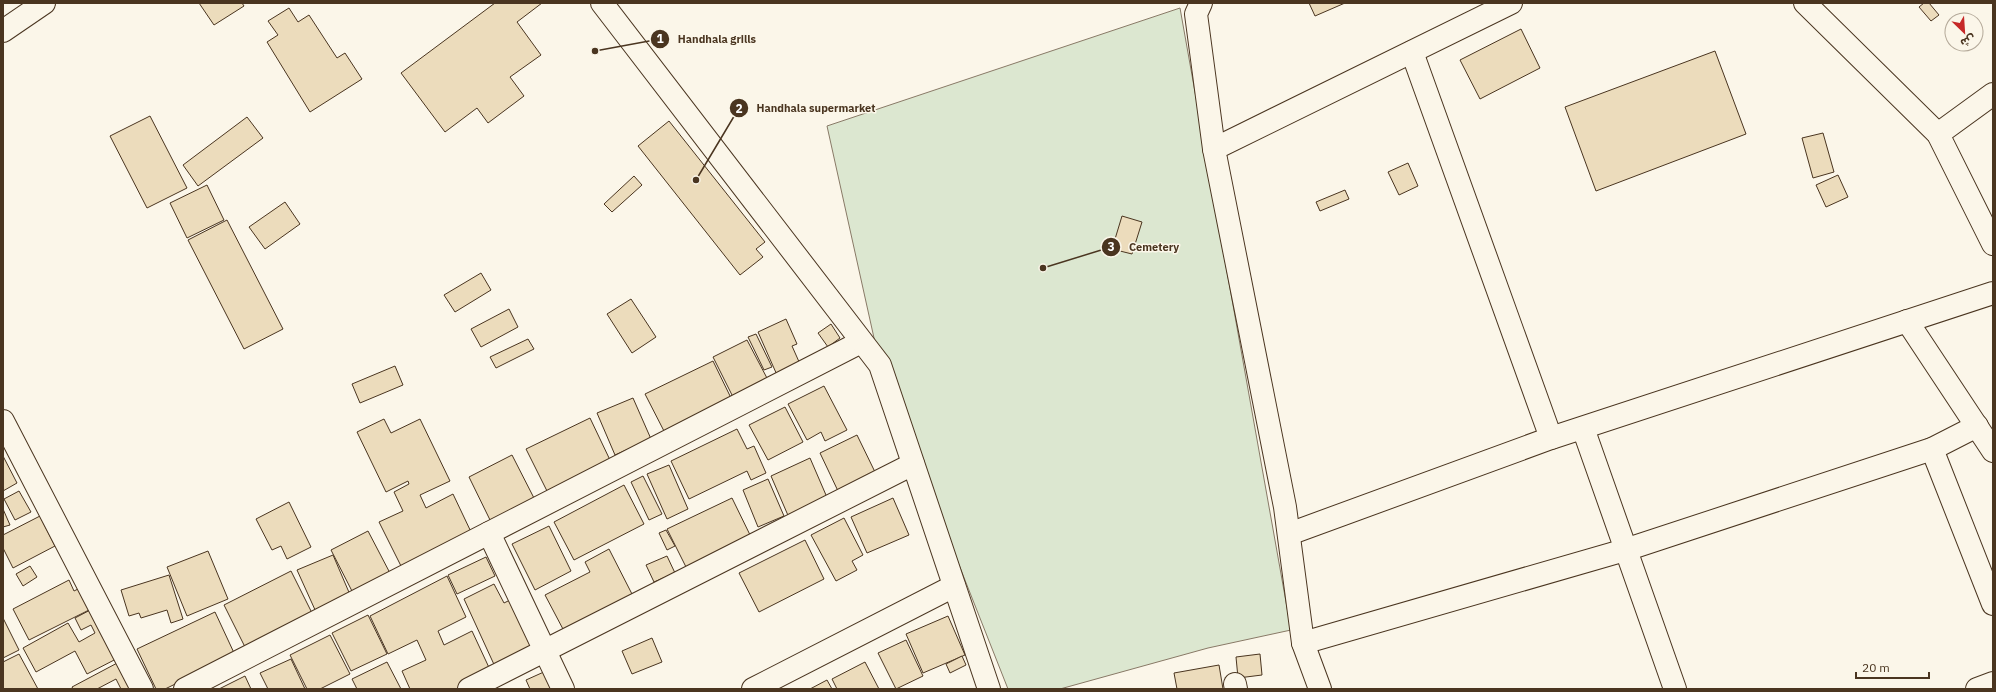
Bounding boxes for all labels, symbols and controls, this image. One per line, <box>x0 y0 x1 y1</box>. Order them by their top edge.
north arrow <box>1944 12 1984 52</box>
callout: Handhala grills <box>650 28 764 51</box>
text: 1 <box>656 31 664 46</box>
text: Handhala grills <box>678 32 757 46</box>
text: ش <box>1958 32 1978 51</box>
callout: Handhala supermarket <box>729 97 884 120</box>
text: 2 <box>735 101 743 116</box>
text: Handhala supermarket <box>757 101 875 115</box>
callout: Cemetery <box>1101 236 1187 259</box>
text: 3 <box>1107 239 1115 254</box>
text: Cemetery <box>1129 240 1179 254</box>
scale bar <box>1856 654 1929 680</box>
text: 20 m <box>1862 660 1890 675</box>

